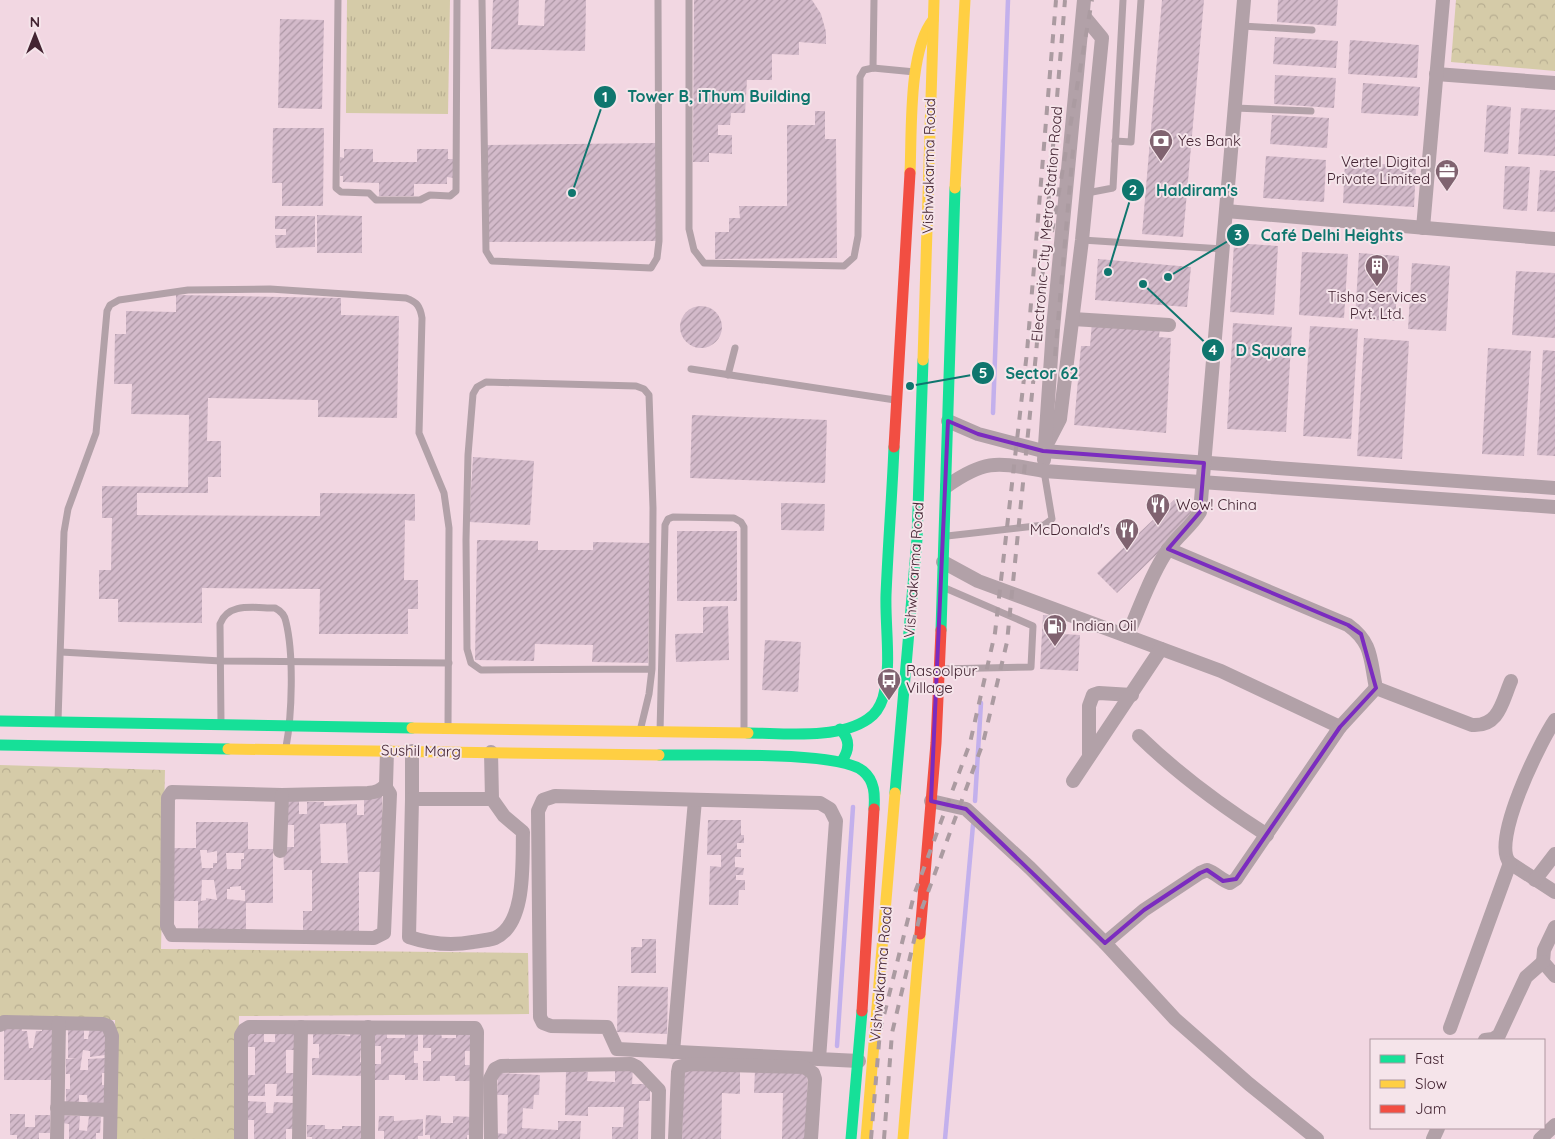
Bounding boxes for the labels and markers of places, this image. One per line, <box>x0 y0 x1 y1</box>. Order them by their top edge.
callout: Tower B, iThum Building <box>592 81 821 112</box>
bank icon: Yes Bank <box>1148 128 1174 162</box>
place label: Yes Bank <box>1178 131 1241 150</box>
place label: Vertel Digital Private Limited <box>1327 152 1430 188</box>
office icon: Vertel Digital Private Limited <box>1434 158 1460 192</box>
callout: Haldiram's <box>1121 174 1248 205</box>
callout: Café Delhi Heights <box>1226 219 1413 250</box>
building icon: Tisha Services Pvt. Ltd. <box>1364 253 1390 287</box>
place label: Tisha Services Pvt. Ltd. <box>1328 287 1426 323</box>
callout: D Square <box>1201 335 1317 366</box>
callout: Sector 62 <box>970 357 1088 388</box>
restaurant icon: Wow! China <box>1145 492 1171 526</box>
place label: Wow! China <box>1176 495 1257 514</box>
restaurant icon: McDonald's <box>1114 517 1140 551</box>
place label: McDonald's <box>1030 520 1110 539</box>
fuel station icon: Indian Oil <box>1042 613 1068 647</box>
place label: Indian Oil <box>1072 616 1137 635</box>
place label: Rasoolpur Village <box>906 661 977 697</box>
bus stop icon: Rasoolpur Village <box>876 667 902 701</box>

